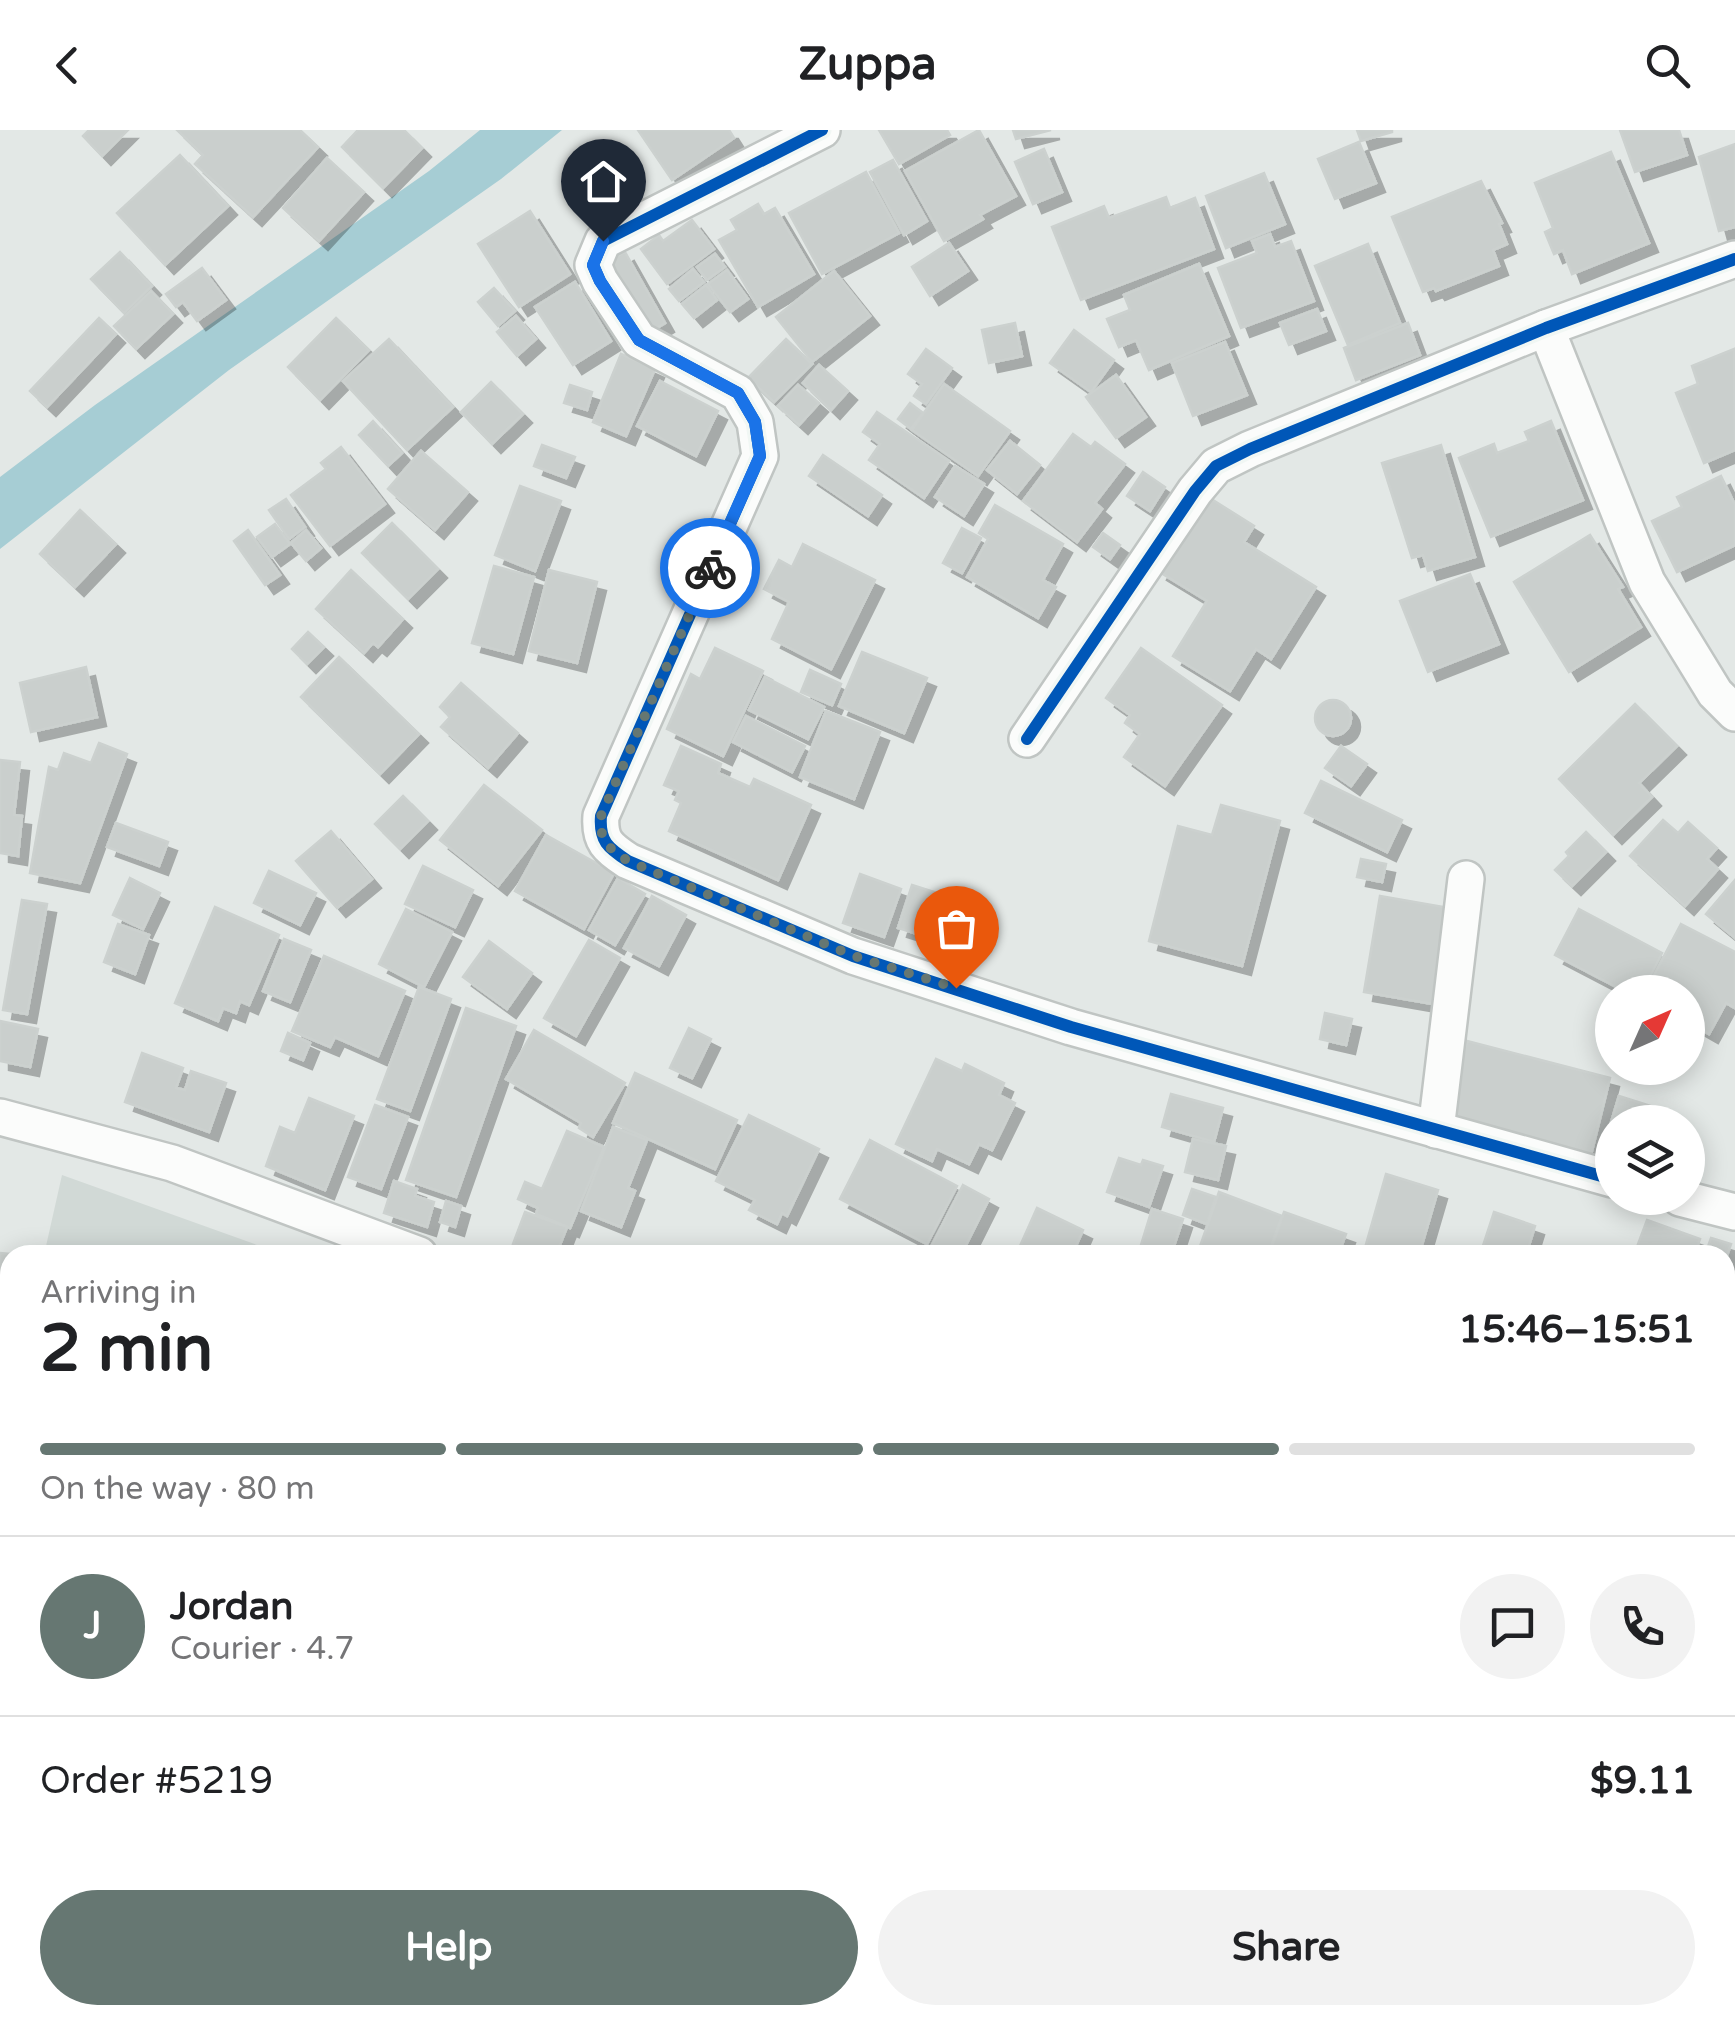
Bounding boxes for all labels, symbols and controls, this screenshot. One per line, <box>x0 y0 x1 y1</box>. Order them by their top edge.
icon: back <box>40 38 95 93</box>
text: Zuppa <box>798 38 937 92</box>
icon: search <box>1640 38 1695 93</box>
pin <box>561 139 646 242</box>
icon: home <box>576 154 631 209</box>
courier <box>660 518 760 618</box>
icon: bike <box>683 541 738 596</box>
pin <box>914 886 999 989</box>
icon: bag <box>929 901 984 956</box>
north arrow <box>1595 975 1705 1085</box>
map controls <box>1595 975 1705 1215</box>
button: layers <box>1595 1105 1705 1215</box>
text: Arriving in <box>40 1274 197 1312</box>
text: 15:46–15:51 <box>1458 1307 1695 1353</box>
text: 2 min <box>40 1310 213 1389</box>
text: On the way · 80 m <box>40 1470 315 1508</box>
button: chat <box>1460 1574 1565 1679</box>
button: phone <box>1590 1574 1695 1679</box>
text: Jordan <box>170 1584 293 1630</box>
text: J <box>84 1603 101 1649</box>
text: Courier · 4.7 <box>170 1630 354 1668</box>
text: Order #5219 <box>40 1758 273 1804</box>
text: $9.11 <box>1590 1758 1695 1804</box>
button: Help <box>40 1890 858 2005</box>
button: Share <box>878 1890 1695 2005</box>

